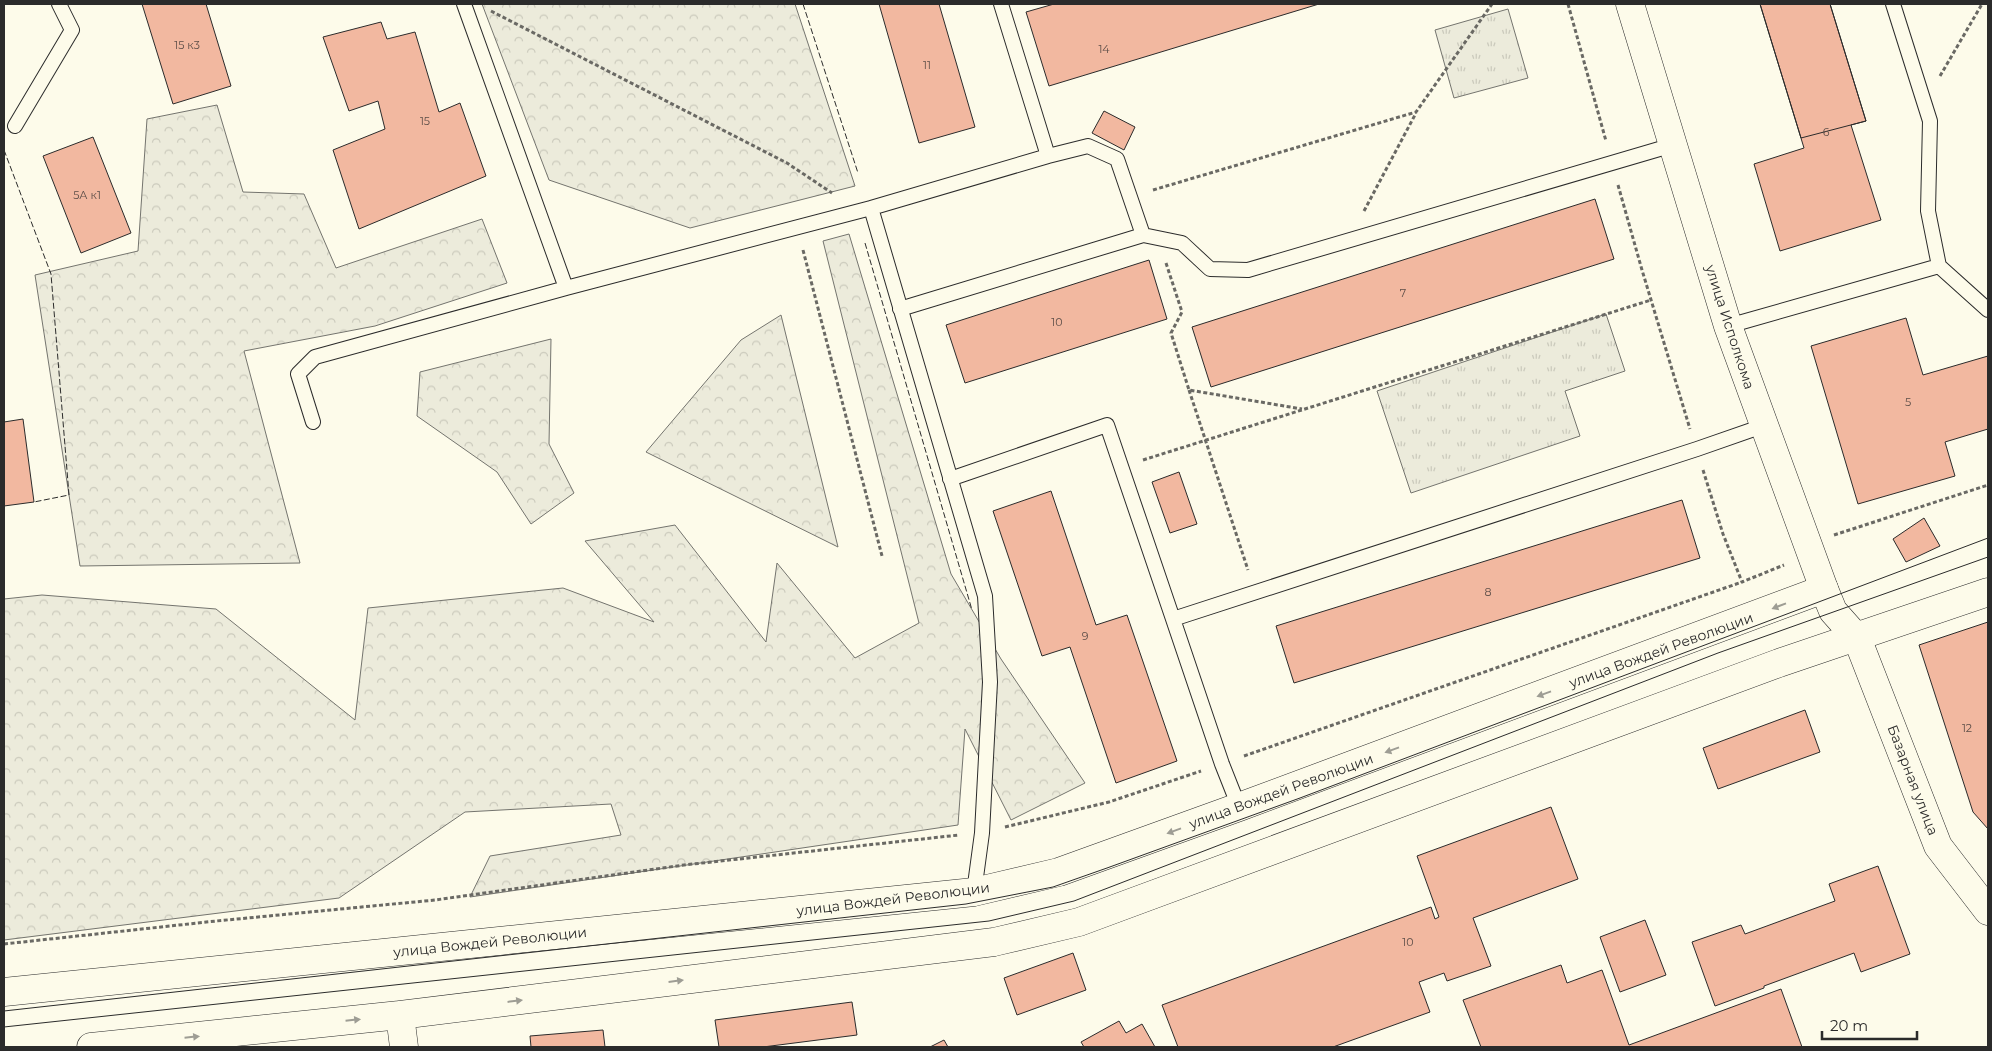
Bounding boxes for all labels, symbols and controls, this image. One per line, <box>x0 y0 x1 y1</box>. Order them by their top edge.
house number: 15 к3 <box>174 38 200 52</box>
house number: 14 <box>1098 42 1110 56</box>
house number: 11 <box>923 58 931 72</box>
house number: 15 <box>420 114 430 128</box>
house number: 6 <box>1823 125 1830 139</box>
house number: 5А к1 <box>73 188 101 202</box>
street label: улица Исполкома <box>1701 261 1759 392</box>
house number: 7 <box>1400 286 1406 300</box>
house number: 10 <box>1051 315 1063 329</box>
house number: 5 <box>1905 395 1911 409</box>
house number: 8 <box>1484 585 1492 599</box>
one-way arrow <box>1772 603 1786 611</box>
street label: улица Вождей Революции <box>1565 608 1756 692</box>
house number: 9 <box>1082 629 1089 643</box>
one-way arrow <box>1537 691 1552 698</box>
house number: 12 <box>1962 721 1972 735</box>
street label: Базарная улица <box>1884 722 1942 838</box>
one-way arrow <box>1384 746 1399 754</box>
street label: улица Вождей Революции <box>1185 749 1376 833</box>
one-way arrow <box>1166 827 1181 835</box>
street label: улица Вождей Революции <box>794 878 991 920</box>
street label: улица Вождей Революции <box>391 923 588 961</box>
house number: 10 <box>1402 935 1414 949</box>
one-way arrow <box>668 977 684 985</box>
one-way arrow <box>507 997 523 1005</box>
scale bar <box>1822 1008 1917 1040</box>
one-way arrow <box>346 1016 362 1024</box>
text: 20 m <box>1830 1016 1868 1035</box>
one-way arrow <box>184 1033 200 1041</box>

